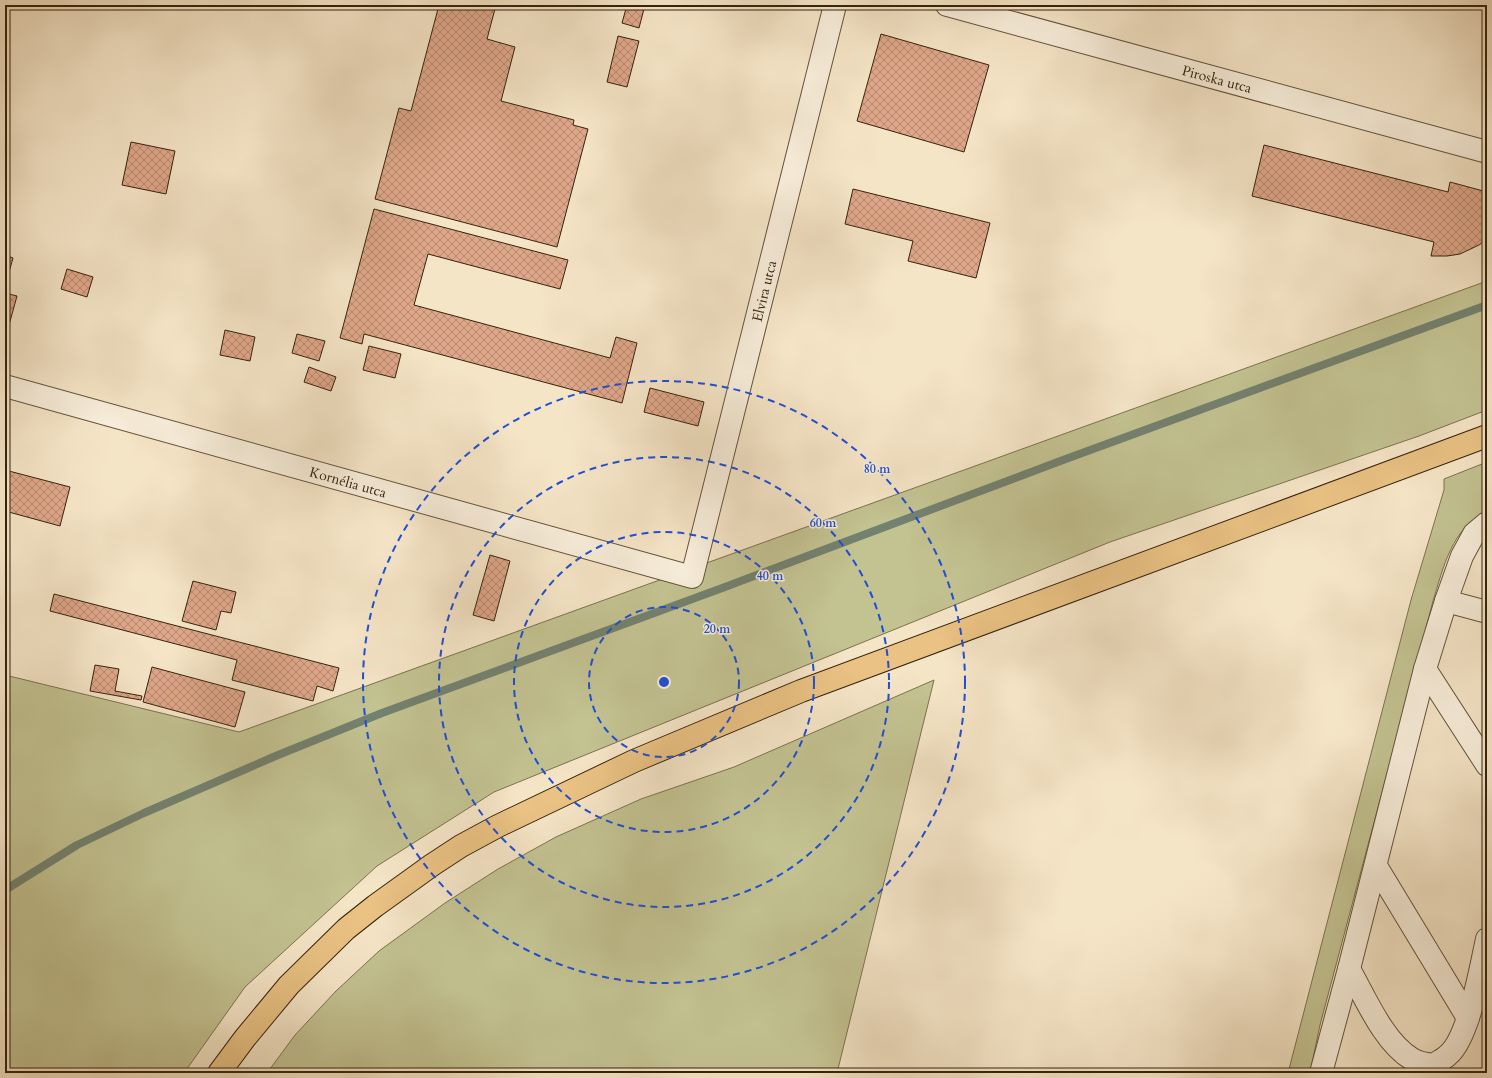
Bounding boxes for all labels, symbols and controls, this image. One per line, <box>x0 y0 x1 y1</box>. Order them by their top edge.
street label: Piroska utca <box>1180 61 1254 98</box>
street label: Elvira utca <box>748 258 781 324</box>
text: 80 m <box>864 461 891 477</box>
street label: Kornélia utca <box>307 462 389 503</box>
text: 60 m <box>810 515 837 531</box>
text: 40 m <box>757 568 784 584</box>
text: 20 m <box>704 621 731 637</box>
centre of rings <box>657 675 671 689</box>

